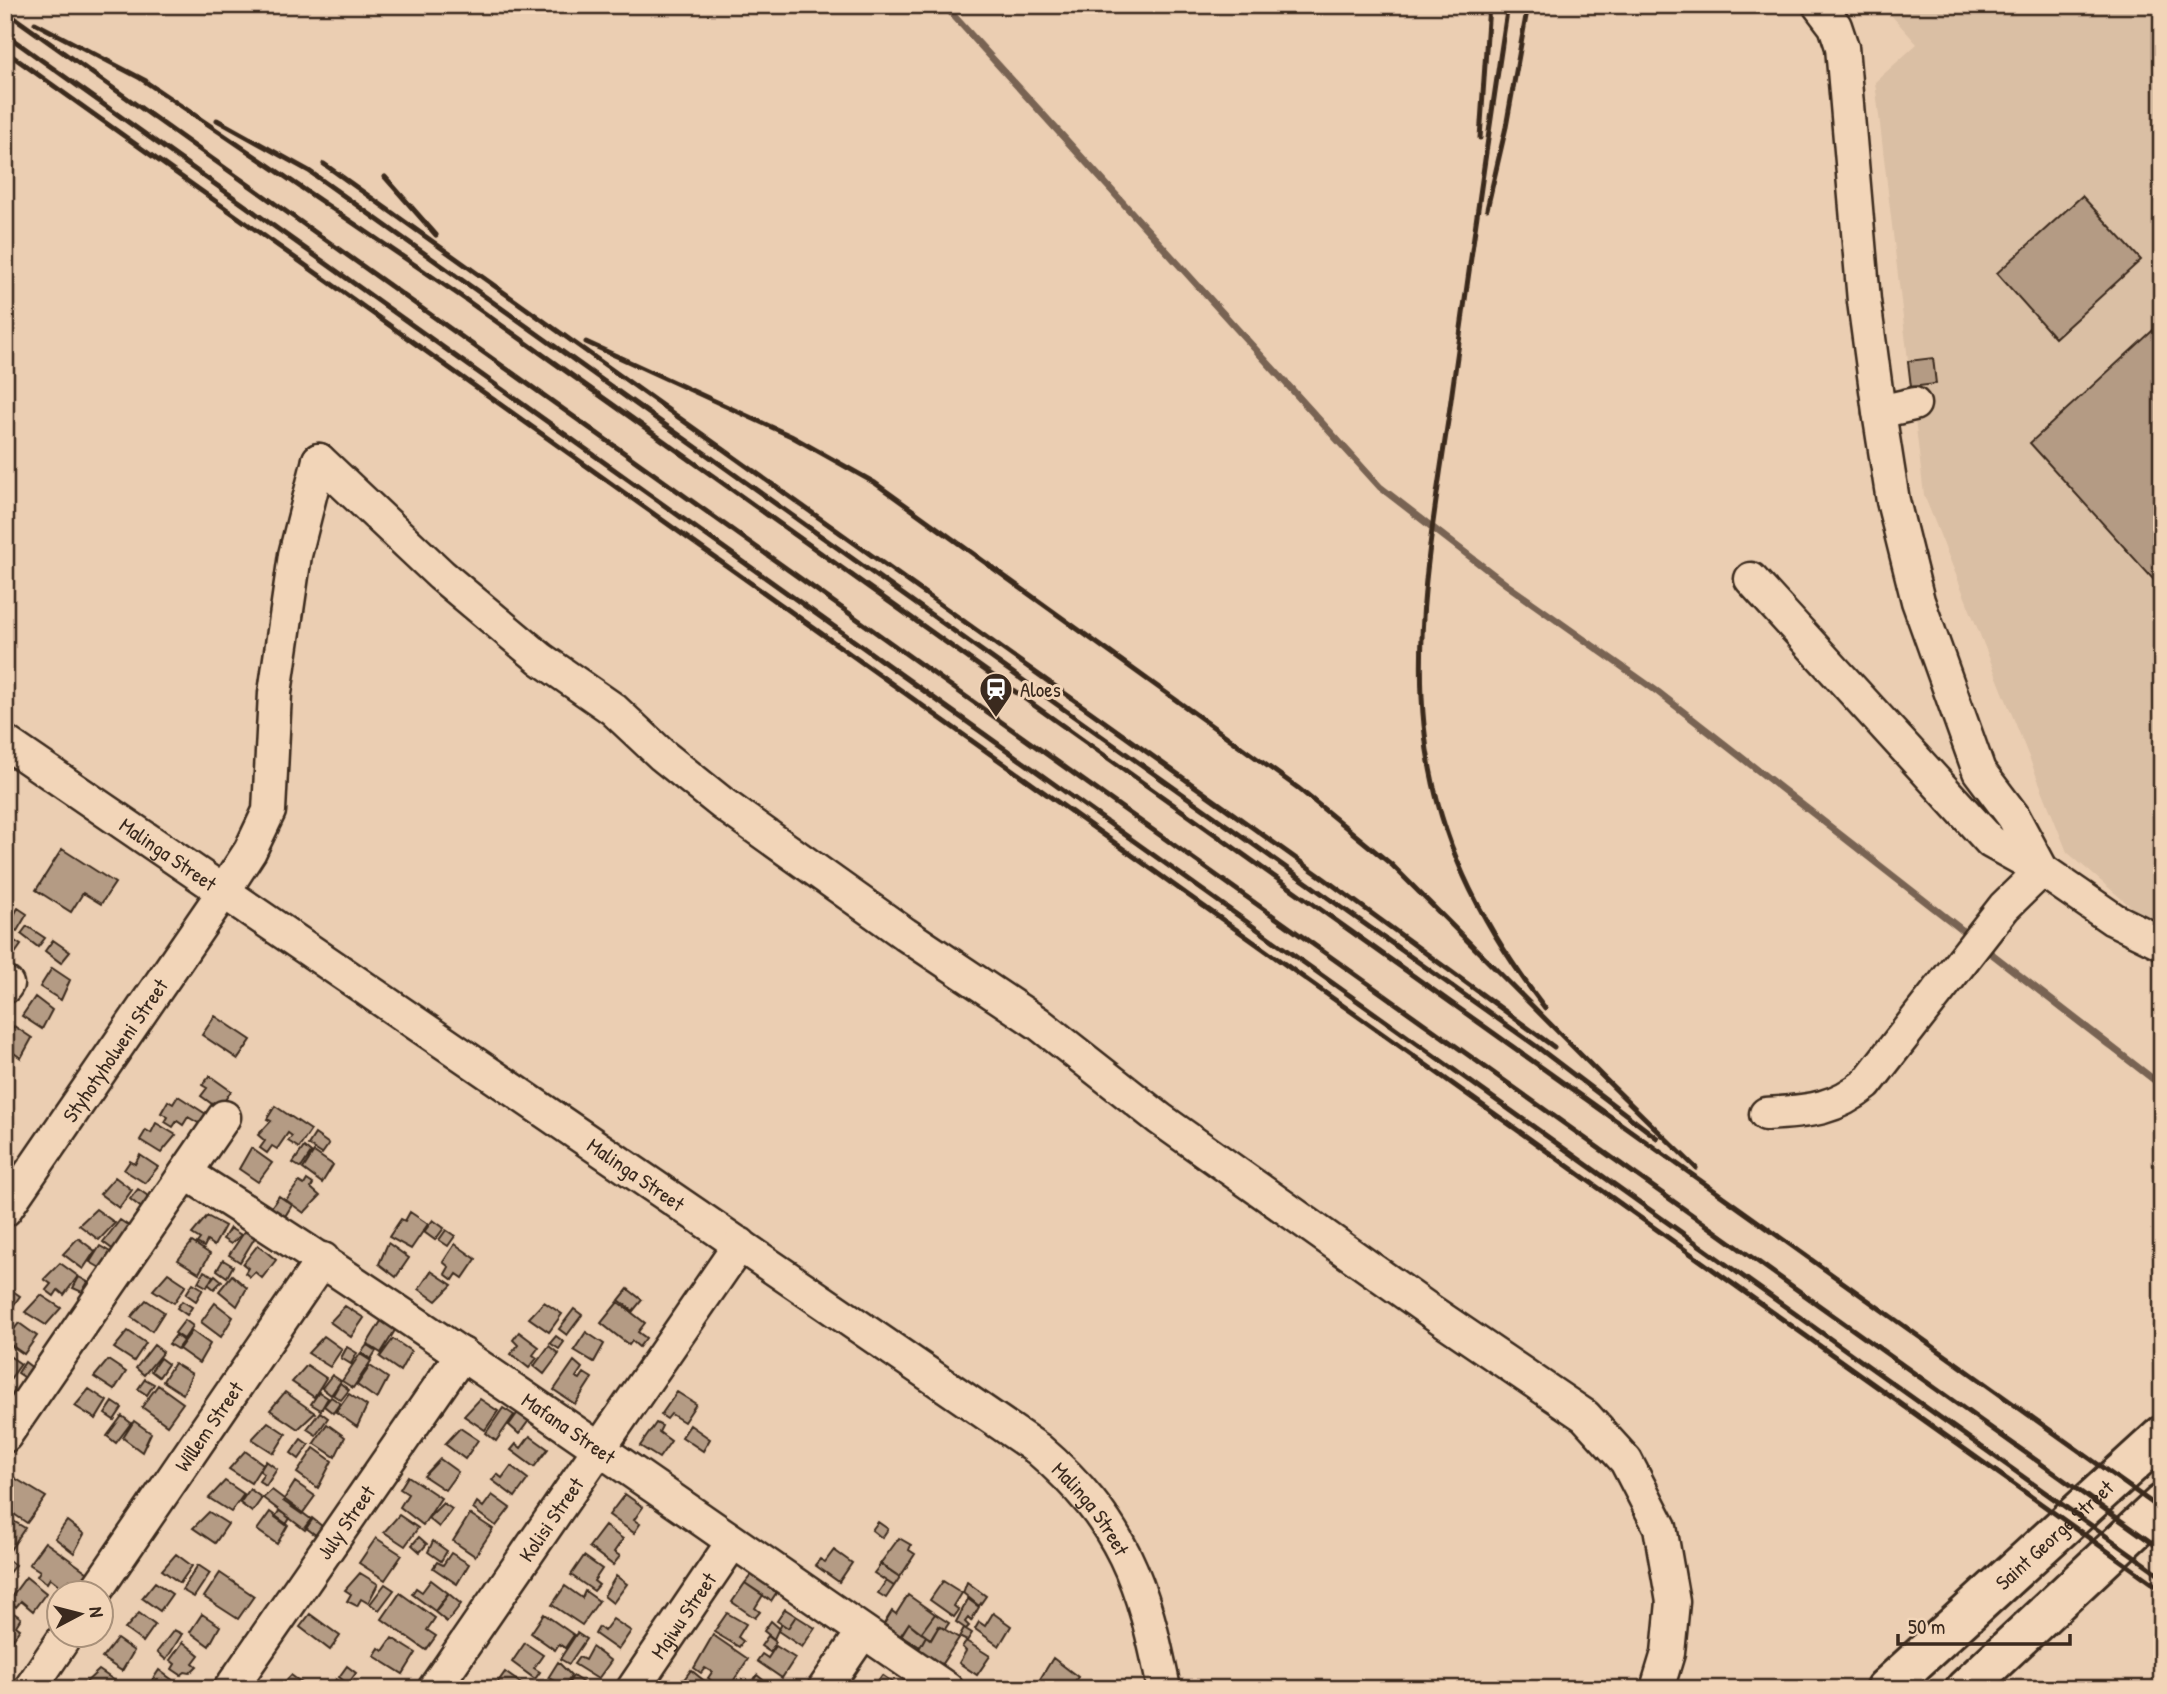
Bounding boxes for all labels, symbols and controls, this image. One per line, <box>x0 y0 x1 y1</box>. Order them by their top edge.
station icon: Aloes <box>977 670 1015 719</box>
place label: Aloes <box>1020 675 1061 704</box>
street label: Malinga Street <box>114 810 223 898</box>
street label: Styhotyholweni Street <box>55 972 175 1128</box>
street label: Malinga Street <box>582 1131 691 1218</box>
street label: Willem Street <box>167 1375 250 1477</box>
street label: Mafana Street <box>516 1385 622 1471</box>
street label: Malinga Street <box>1046 1455 1137 1561</box>
street label: Kolisi Street <box>511 1471 590 1567</box>
street label: Saint George Street <box>1989 1473 2120 1596</box>
street label: July Street <box>310 1479 382 1565</box>
street label: Mgiwu Street <box>643 1566 723 1664</box>
north arrow <box>46 1578 116 1648</box>
scale bar <box>1898 1603 2069 1647</box>
text: N <box>83 1605 110 1619</box>
text: 50 m <box>1908 1612 1945 1641</box>

